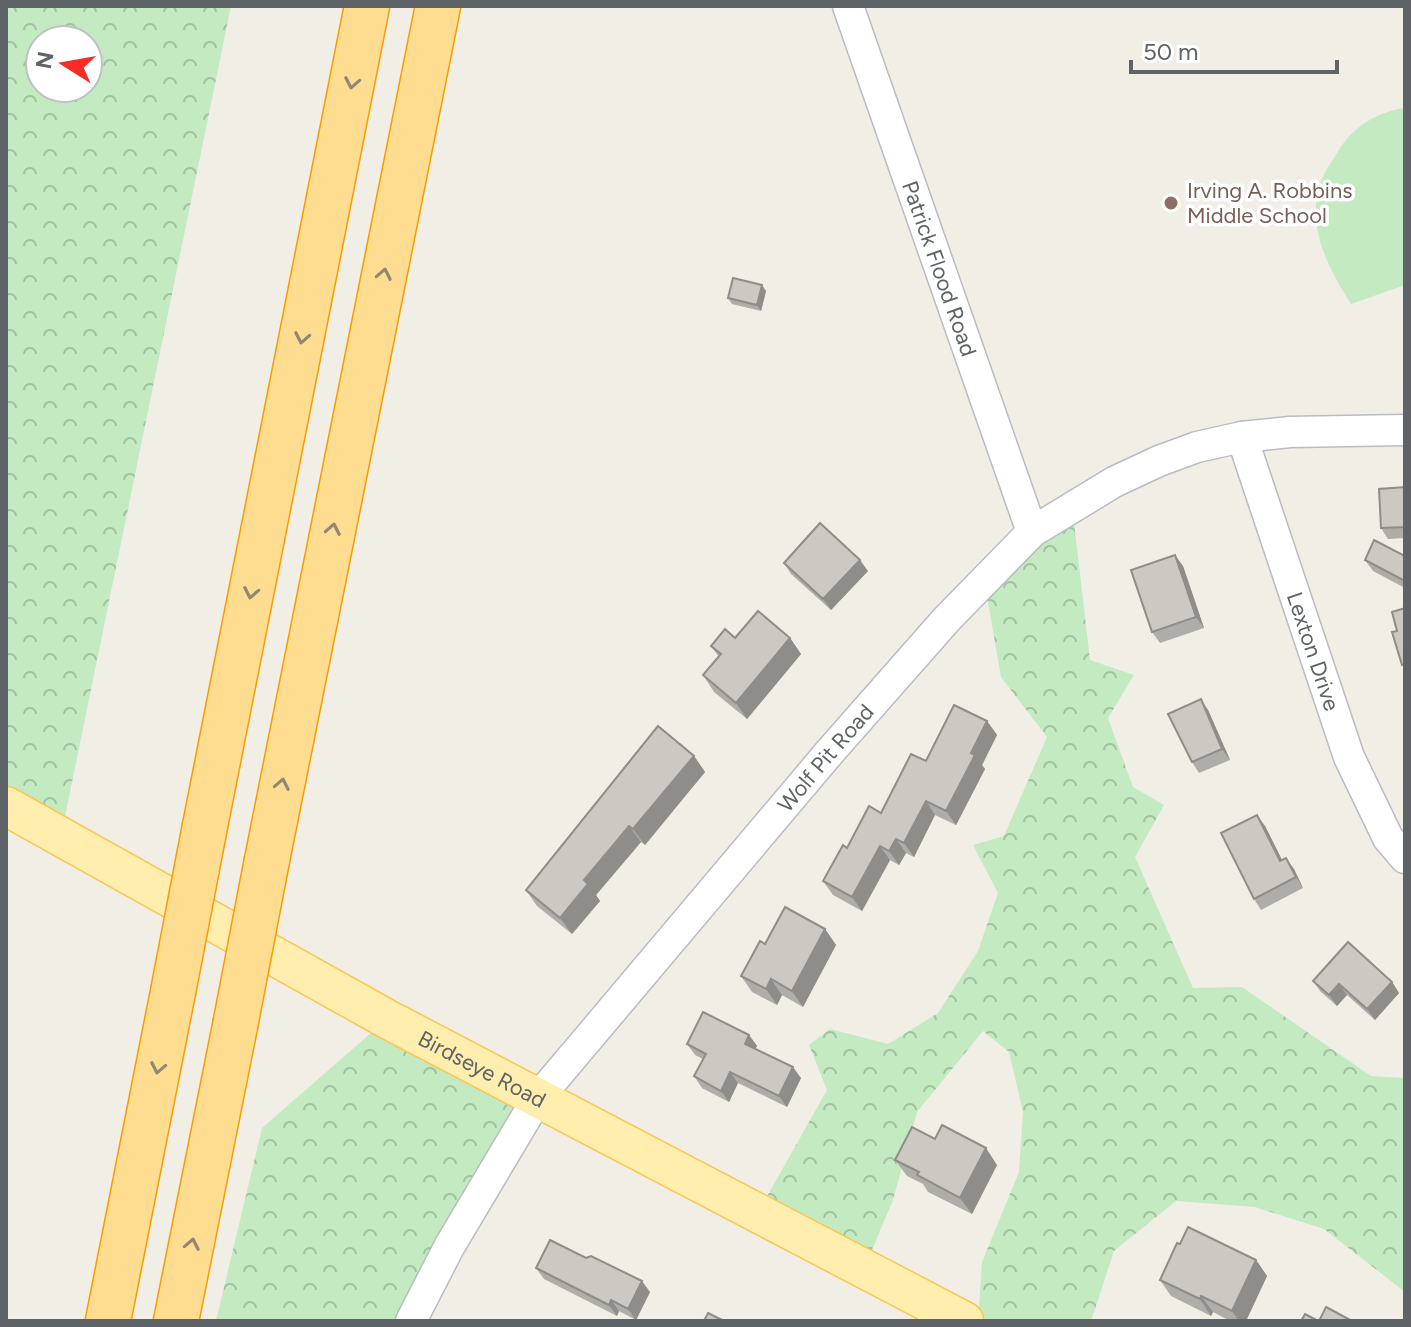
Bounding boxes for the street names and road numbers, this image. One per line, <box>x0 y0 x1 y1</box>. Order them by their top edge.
street label: Patrick Flood Road <box>897 177 983 360</box>
street label: Lexton Drive <box>1281 589 1346 714</box>
street label: Wolf Pit Road <box>772 698 879 817</box>
street label: Birdseye Road <box>414 1024 551 1113</box>

